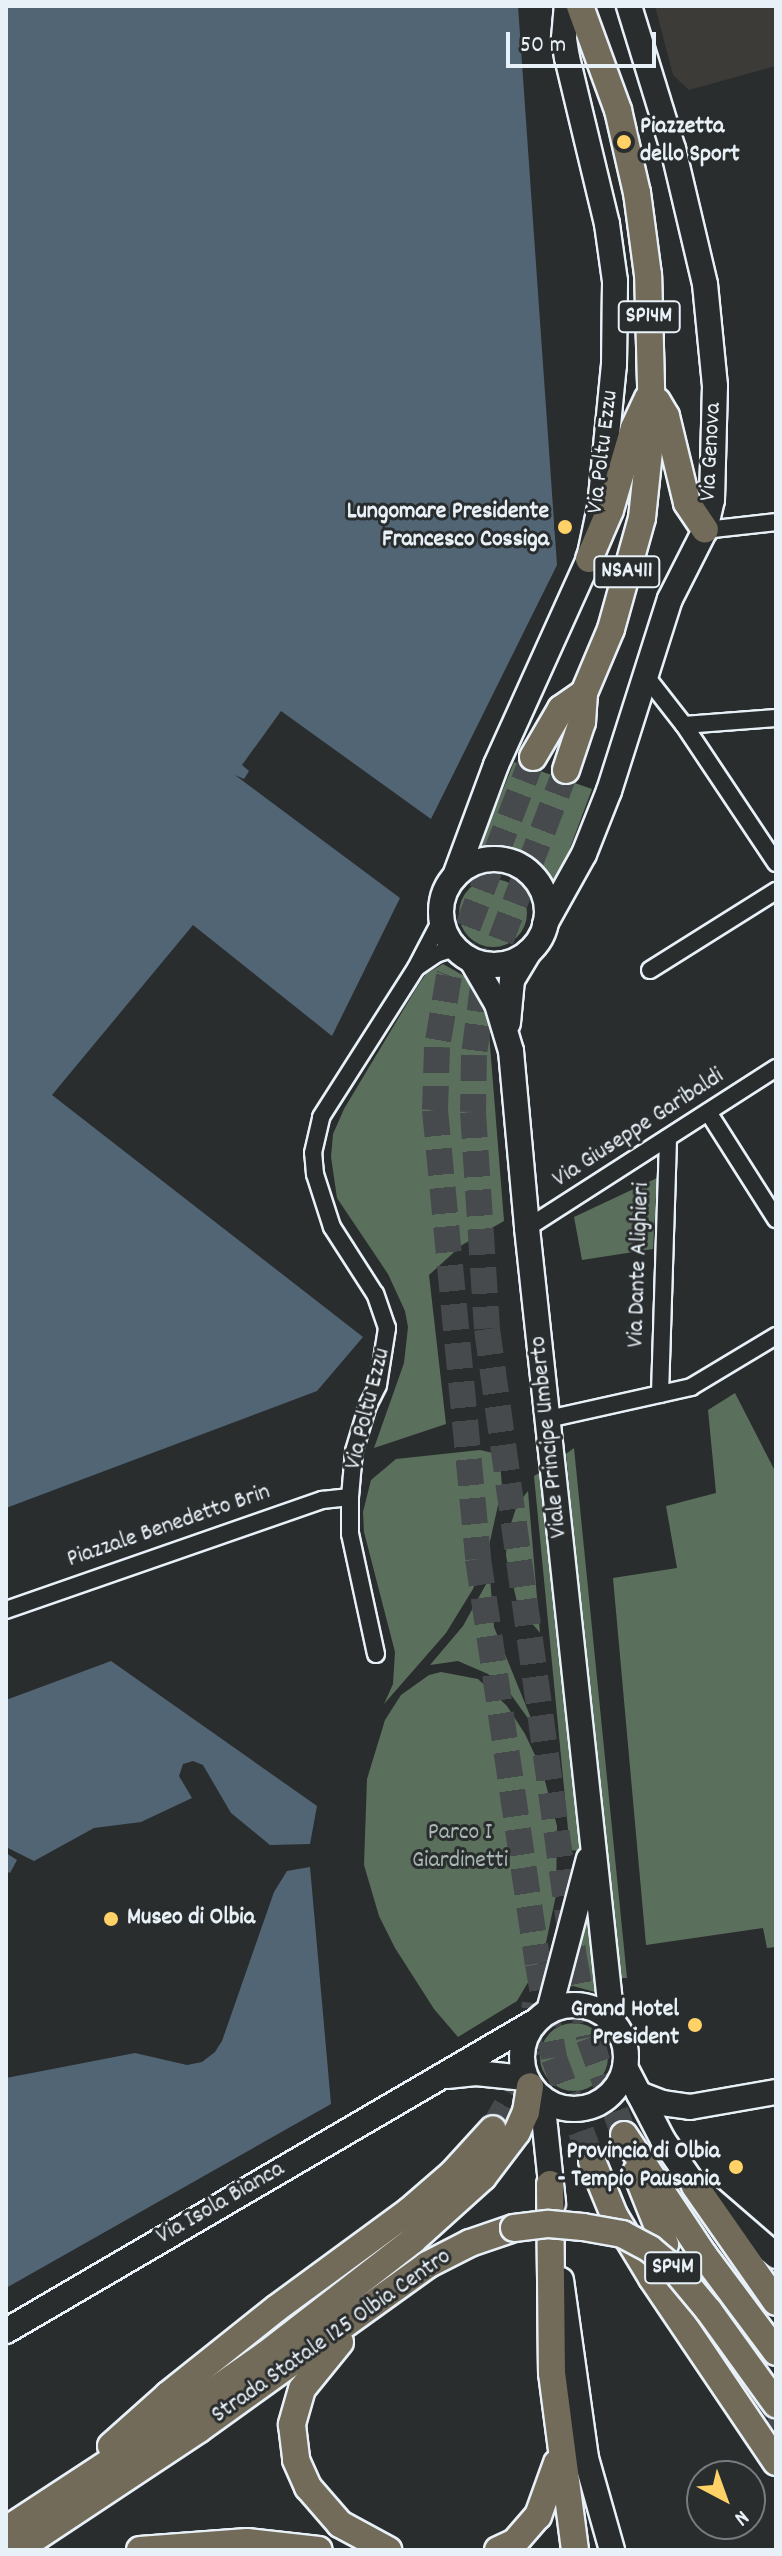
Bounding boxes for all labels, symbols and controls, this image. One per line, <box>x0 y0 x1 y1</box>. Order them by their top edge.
scale bar <box>510 16 660 66</box>
text: 50 m <box>520 29 566 63</box>
place label: Piazzetta dello Sport <box>640 114 740 170</box>
marker: Piazzetta dello Sport <box>615 133 633 151</box>
road number: SP14M <box>617 299 681 335</box>
street label: Via Poltu Ezzu <box>582 389 626 515</box>
street label: Via Genova <box>695 402 729 502</box>
place label: Lungomare Presidente Francesco Cossiga <box>347 499 549 555</box>
marker: Lungomare Presidente Francesco Cossiga <box>556 518 574 536</box>
road number: NSA411 <box>593 554 661 590</box>
street label: Via Giuseppe Garibaldi <box>548 1063 730 1195</box>
street label: Via Dante Alighieri <box>623 1182 657 1348</box>
street label: Viale Principe Umberto <box>525 1335 575 1539</box>
street label: Via Poltu Ezzu <box>340 1345 398 1473</box>
street label: Piazzale Benedetto Brin <box>64 1479 274 1575</box>
park label: Parco I Giardinetti <box>412 1820 508 1876</box>
place label: Museo di Olbia <box>127 1905 255 1933</box>
marker: Museo di Olbia <box>102 1910 120 1928</box>
place label: Grand Hotel President <box>571 1997 679 2053</box>
marker: Grand Hotel President <box>686 2016 704 2034</box>
place label: Provincia di Olbia - Tempio Pausania <box>557 2139 720 2195</box>
street label: Via Isola Bianca <box>152 2156 290 2252</box>
marker: Provincia di Olbia - Tempio Pausania <box>727 2158 745 2176</box>
street label: Strada Statale 125 Olbia Centro <box>207 2243 457 2431</box>
road number: SP4M <box>643 2250 703 2286</box>
north arrow <box>686 2460 766 2540</box>
text: N <box>726 2502 755 2532</box>

